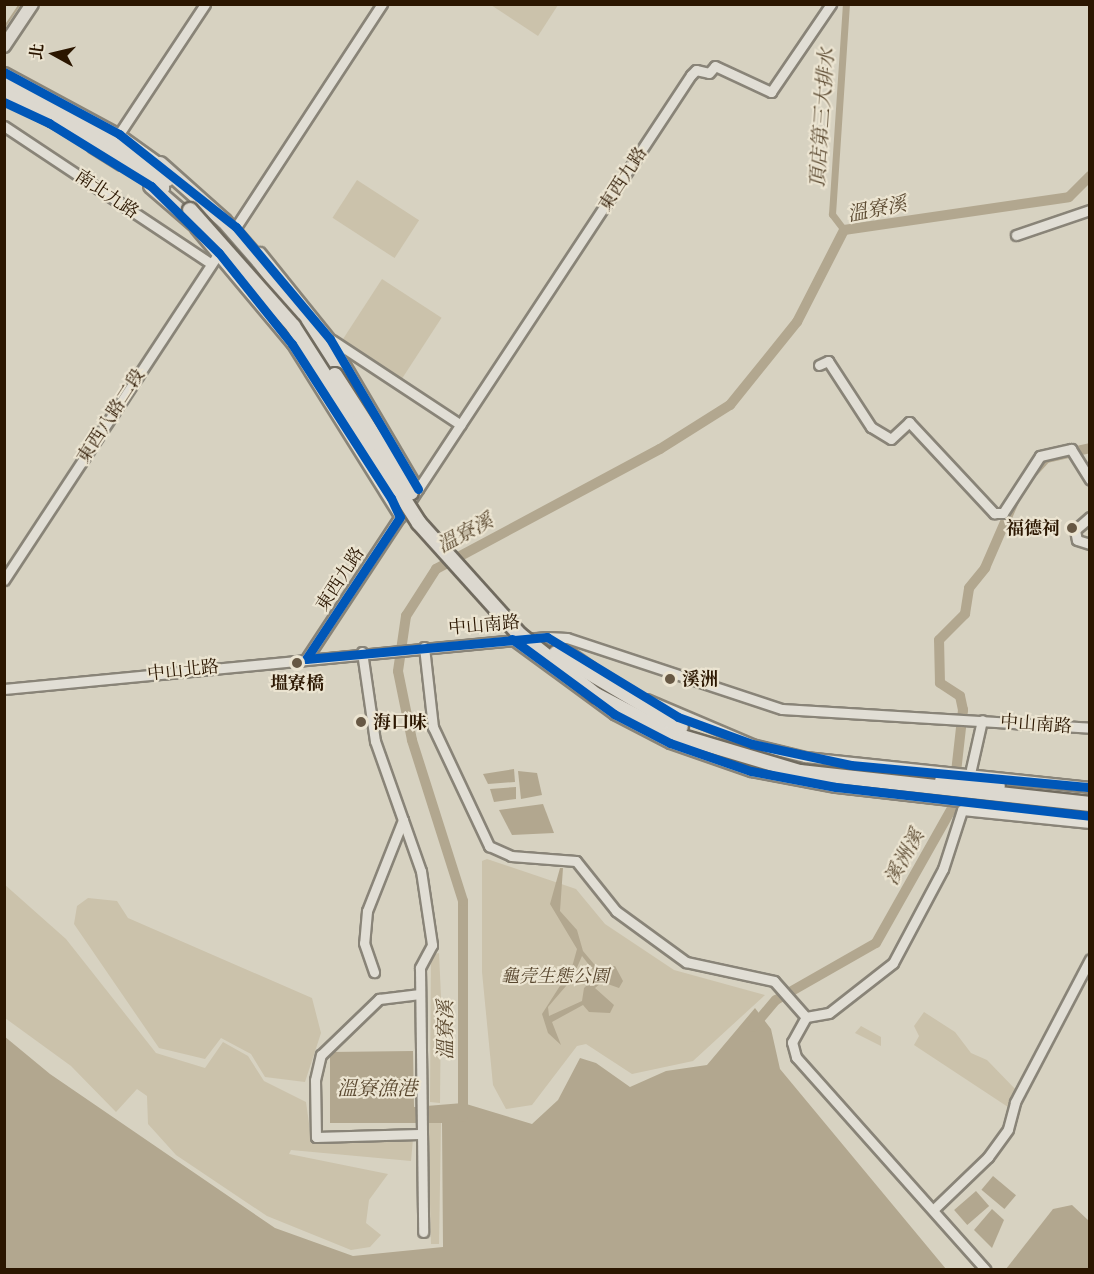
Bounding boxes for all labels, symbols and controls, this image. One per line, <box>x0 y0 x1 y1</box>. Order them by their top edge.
north arrow <box>24 24 84 84</box>
text: 北 <box>25 42 47 61</box>
water label: 頂店第三大排水 <box>805 47 839 189</box>
street label: 東西九路 <box>594 143 652 215</box>
street label: 南北九路 <box>71 165 143 223</box>
water label: 溫寮溪 <box>845 191 909 227</box>
street label: 東西八路二段 <box>73 365 149 467</box>
water label: 溫寮溪 <box>433 508 497 558</box>
place label: 福德祠 <box>1006 517 1060 539</box>
marker: 福德祠 <box>1065 521 1079 535</box>
street label: 東西九路 <box>311 543 369 615</box>
street label: 中山南路 <box>447 611 521 639</box>
street label: 中山北路 <box>146 655 220 685</box>
marker: 塭寮橋 <box>290 656 304 670</box>
place label: 溪洲 <box>682 668 718 690</box>
place label: 塭寮橋 <box>270 672 324 694</box>
marker: 溪洲 <box>663 672 677 686</box>
place label: 海口味 <box>373 711 427 733</box>
street label: 中山南路 <box>999 711 1073 737</box>
marker: 海口味 <box>354 715 368 729</box>
water label: 溪洲溪 <box>879 825 929 889</box>
park label: 龜壳生態公園 <box>501 965 609 987</box>
water label: 溫寮溪 <box>433 1000 457 1060</box>
water label: 溫寮漁港 <box>337 1076 417 1100</box>

